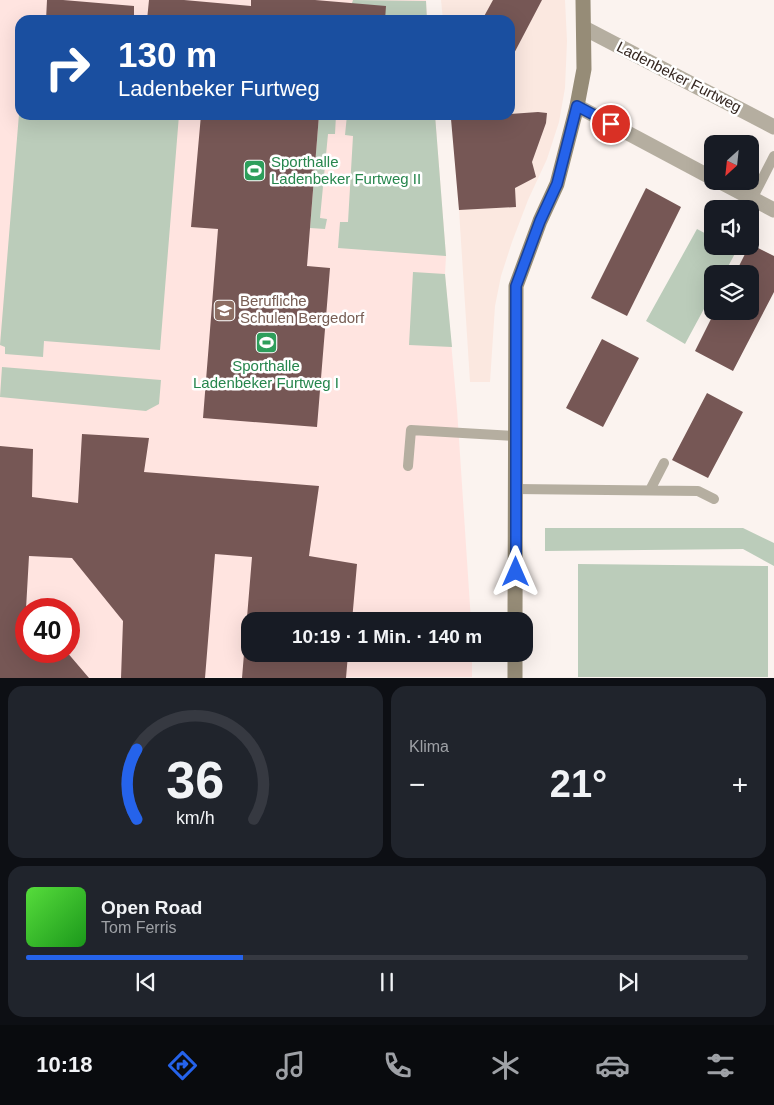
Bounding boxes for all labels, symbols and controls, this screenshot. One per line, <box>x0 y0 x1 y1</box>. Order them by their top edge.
icon: right <box>35 35 100 100</box>
text: 130 m <box>118 35 217 74</box>
street label: Ladenbeker Furtweg <box>614 38 744 115</box>
text: Ladenbeker Furtweg <box>118 76 320 101</box>
pin <box>590 103 632 145</box>
icon: arrive <box>597 110 625 138</box>
north arrow <box>704 135 759 190</box>
map controls <box>704 135 759 320</box>
place label: Sporthalle Ladenbeker Furtweg II <box>271 153 421 187</box>
sports icon: Sporthalle Ladenbeker Furtweg II <box>243 159 267 183</box>
button: sound <box>704 200 759 255</box>
button: layers <box>704 265 759 320</box>
place label: Berufliche Schulen Bergedorf <box>240 292 365 326</box>
school or university icon: Berufliche Schulen Bergedorf <box>212 298 236 322</box>
sports icon: Sporthalle Ladenbeker Furtweg I <box>254 331 278 355</box>
place label: Sporthalle Ladenbeker Furtweg I <box>193 357 339 391</box>
position arrow <box>489 545 541 597</box>
speed limit sign: 40 <box>15 598 80 663</box>
text: 10:19 · 1 Min. · 140 m <box>292 626 482 647</box>
text: Klima <box>409 738 449 755</box>
text: 36 <box>167 751 224 809</box>
text: 21° <box>550 763 607 805</box>
text: − <box>409 769 425 800</box>
text: + <box>732 769 748 800</box>
text: km/h <box>176 808 215 828</box>
text: Open Road <box>101 897 202 918</box>
text: Tom Ferris <box>101 919 177 936</box>
icon: previous <box>132 968 160 996</box>
icon: pause <box>373 968 401 996</box>
icon: next <box>614 968 642 996</box>
icon: directions <box>165 1048 200 1083</box>
icon: music <box>273 1048 308 1083</box>
icon: phone <box>380 1048 415 1083</box>
icon: climate <box>488 1048 523 1083</box>
icon: car <box>595 1048 630 1083</box>
icon: filters <box>703 1048 738 1083</box>
text: 10:18 <box>36 1052 93 1077</box>

